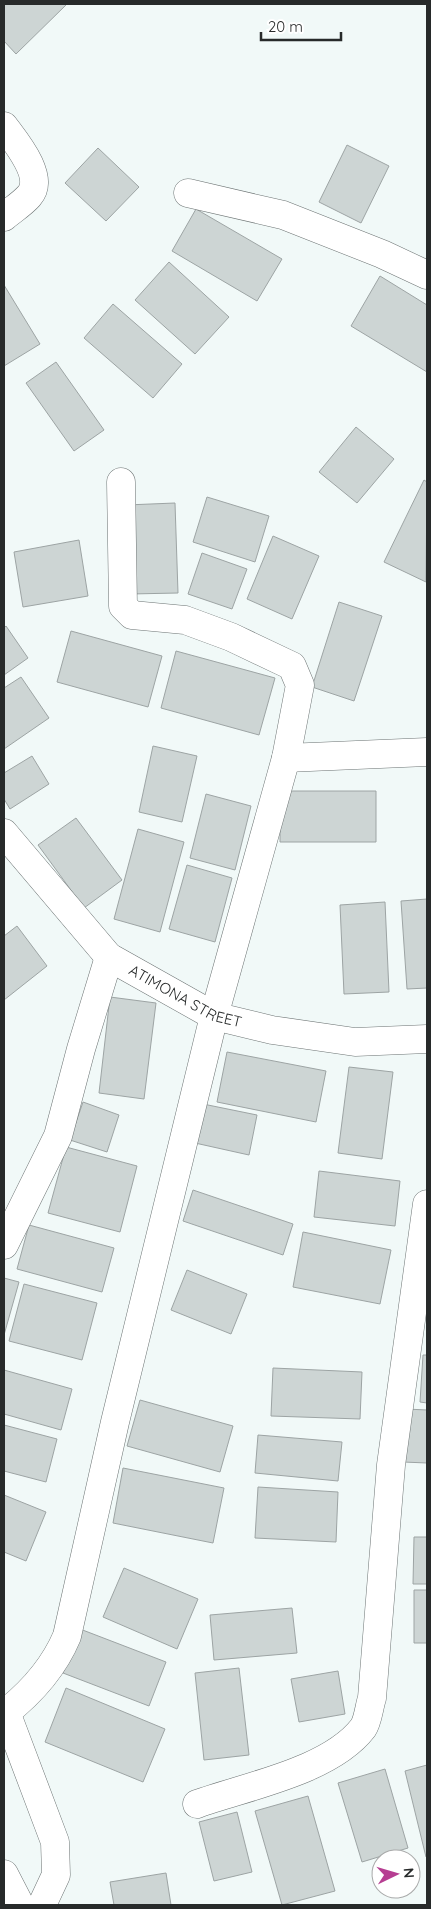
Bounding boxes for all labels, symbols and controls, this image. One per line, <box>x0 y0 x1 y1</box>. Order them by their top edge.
scale bar <box>261 10 341 42</box>
text: 20 m <box>268 17 303 36</box>
street label: ATIMONA STREET <box>126 960 244 1031</box>
north arrow <box>371 1849 421 1899</box>
text: N <box>400 1867 418 1879</box>

